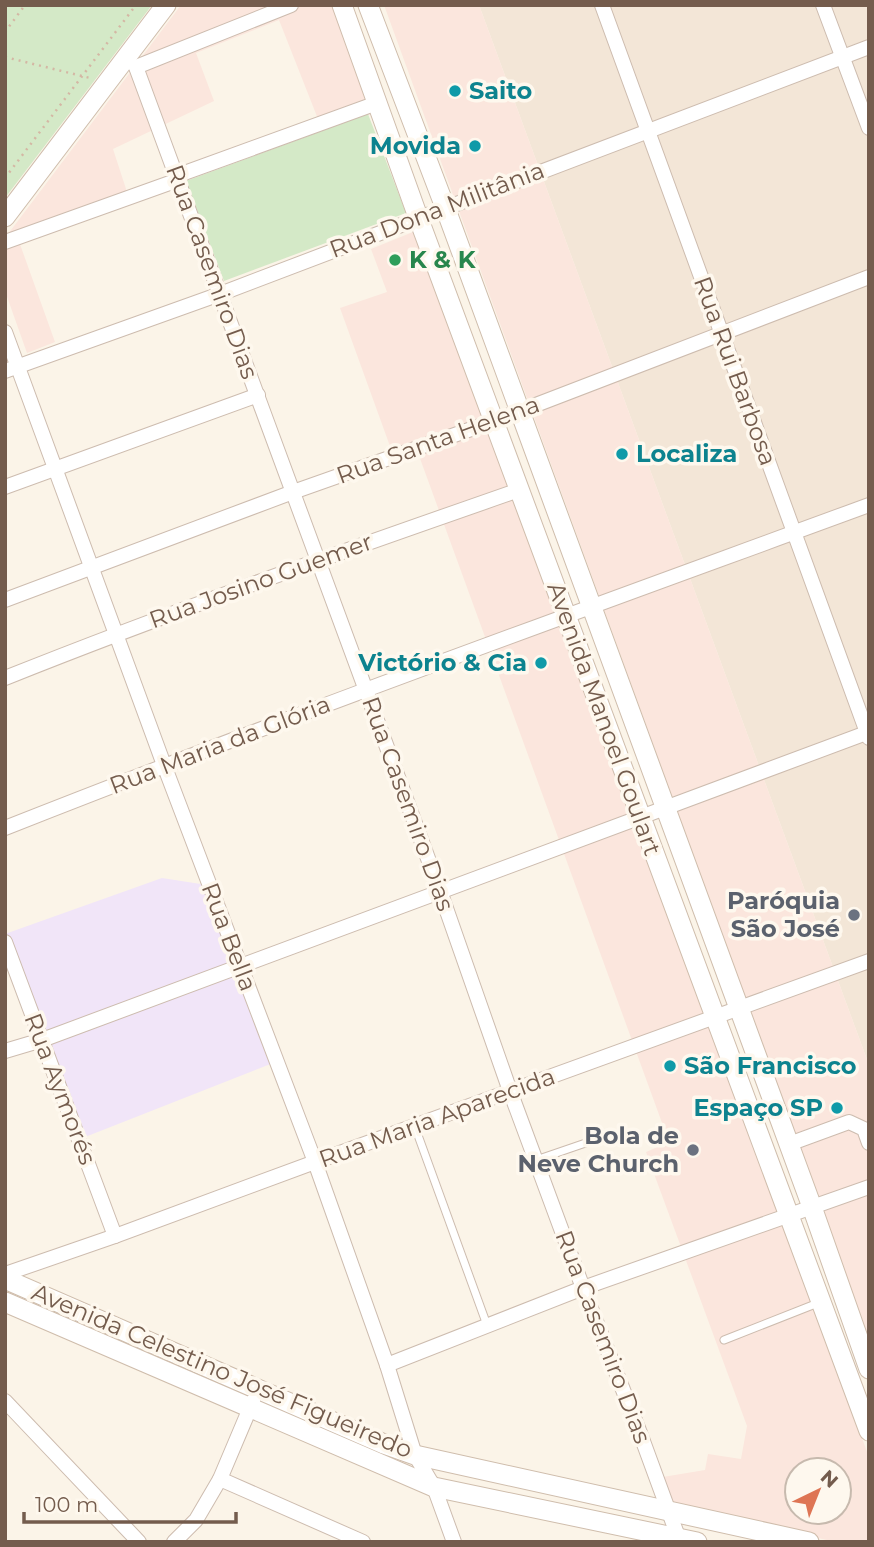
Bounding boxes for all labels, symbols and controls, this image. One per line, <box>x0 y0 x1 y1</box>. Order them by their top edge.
place label: Saito <box>469 76 532 105</box>
marker: Saito <box>447 83 463 99</box>
place label: Movida <box>370 131 461 160</box>
marker: Movida <box>467 138 483 154</box>
street label: Rua Dona Militânia <box>325 155 548 264</box>
street label: Rua Casemiro Dias <box>160 161 265 383</box>
place label: K & K <box>409 245 477 274</box>
marker: K & K <box>387 252 403 268</box>
street label: Rua Rui Barbosa <box>688 272 783 469</box>
street label: Rua Santa Helena <box>332 389 543 490</box>
place label: Localiza <box>636 439 737 468</box>
marker: Localiza <box>614 446 630 462</box>
street label: Rua Josino Guemer <box>145 527 376 634</box>
street label: Avenida Manoel Goulart <box>541 578 668 860</box>
place label: Victório & Cia <box>357 648 527 677</box>
marker: Victório & Cia <box>533 655 549 671</box>
street label: Rua Maria da Glória <box>105 689 334 800</box>
street label: Rua Casemiro Dias <box>356 693 461 915</box>
street label: Rua Bella <box>196 879 263 995</box>
place label: Paróquia São José <box>727 886 840 943</box>
marker: Paróquia São José <box>846 907 862 923</box>
street label: Rua Aymorés <box>18 1009 103 1169</box>
place label: São Francisco <box>684 1051 857 1080</box>
marker: São Francisco <box>662 1058 678 1074</box>
street label: Rua Maria Aparecida <box>315 1061 559 1174</box>
place label: Espaço SP <box>694 1093 823 1122</box>
marker: Espaço SP <box>829 1100 845 1116</box>
place label: Bola de Neve Church <box>518 1121 679 1178</box>
marker: Bola de Neve Church <box>685 1142 701 1158</box>
street label: Rua Casemiro Dias <box>549 1226 657 1447</box>
street label: Avenida Celestino José Figueiredo <box>28 1277 417 1464</box>
north arrow <box>783 1456 853 1526</box>
text: N <box>816 1465 843 1493</box>
scale bar <box>24 1480 236 1524</box>
text: 100 m <box>35 1492 98 1517</box>

